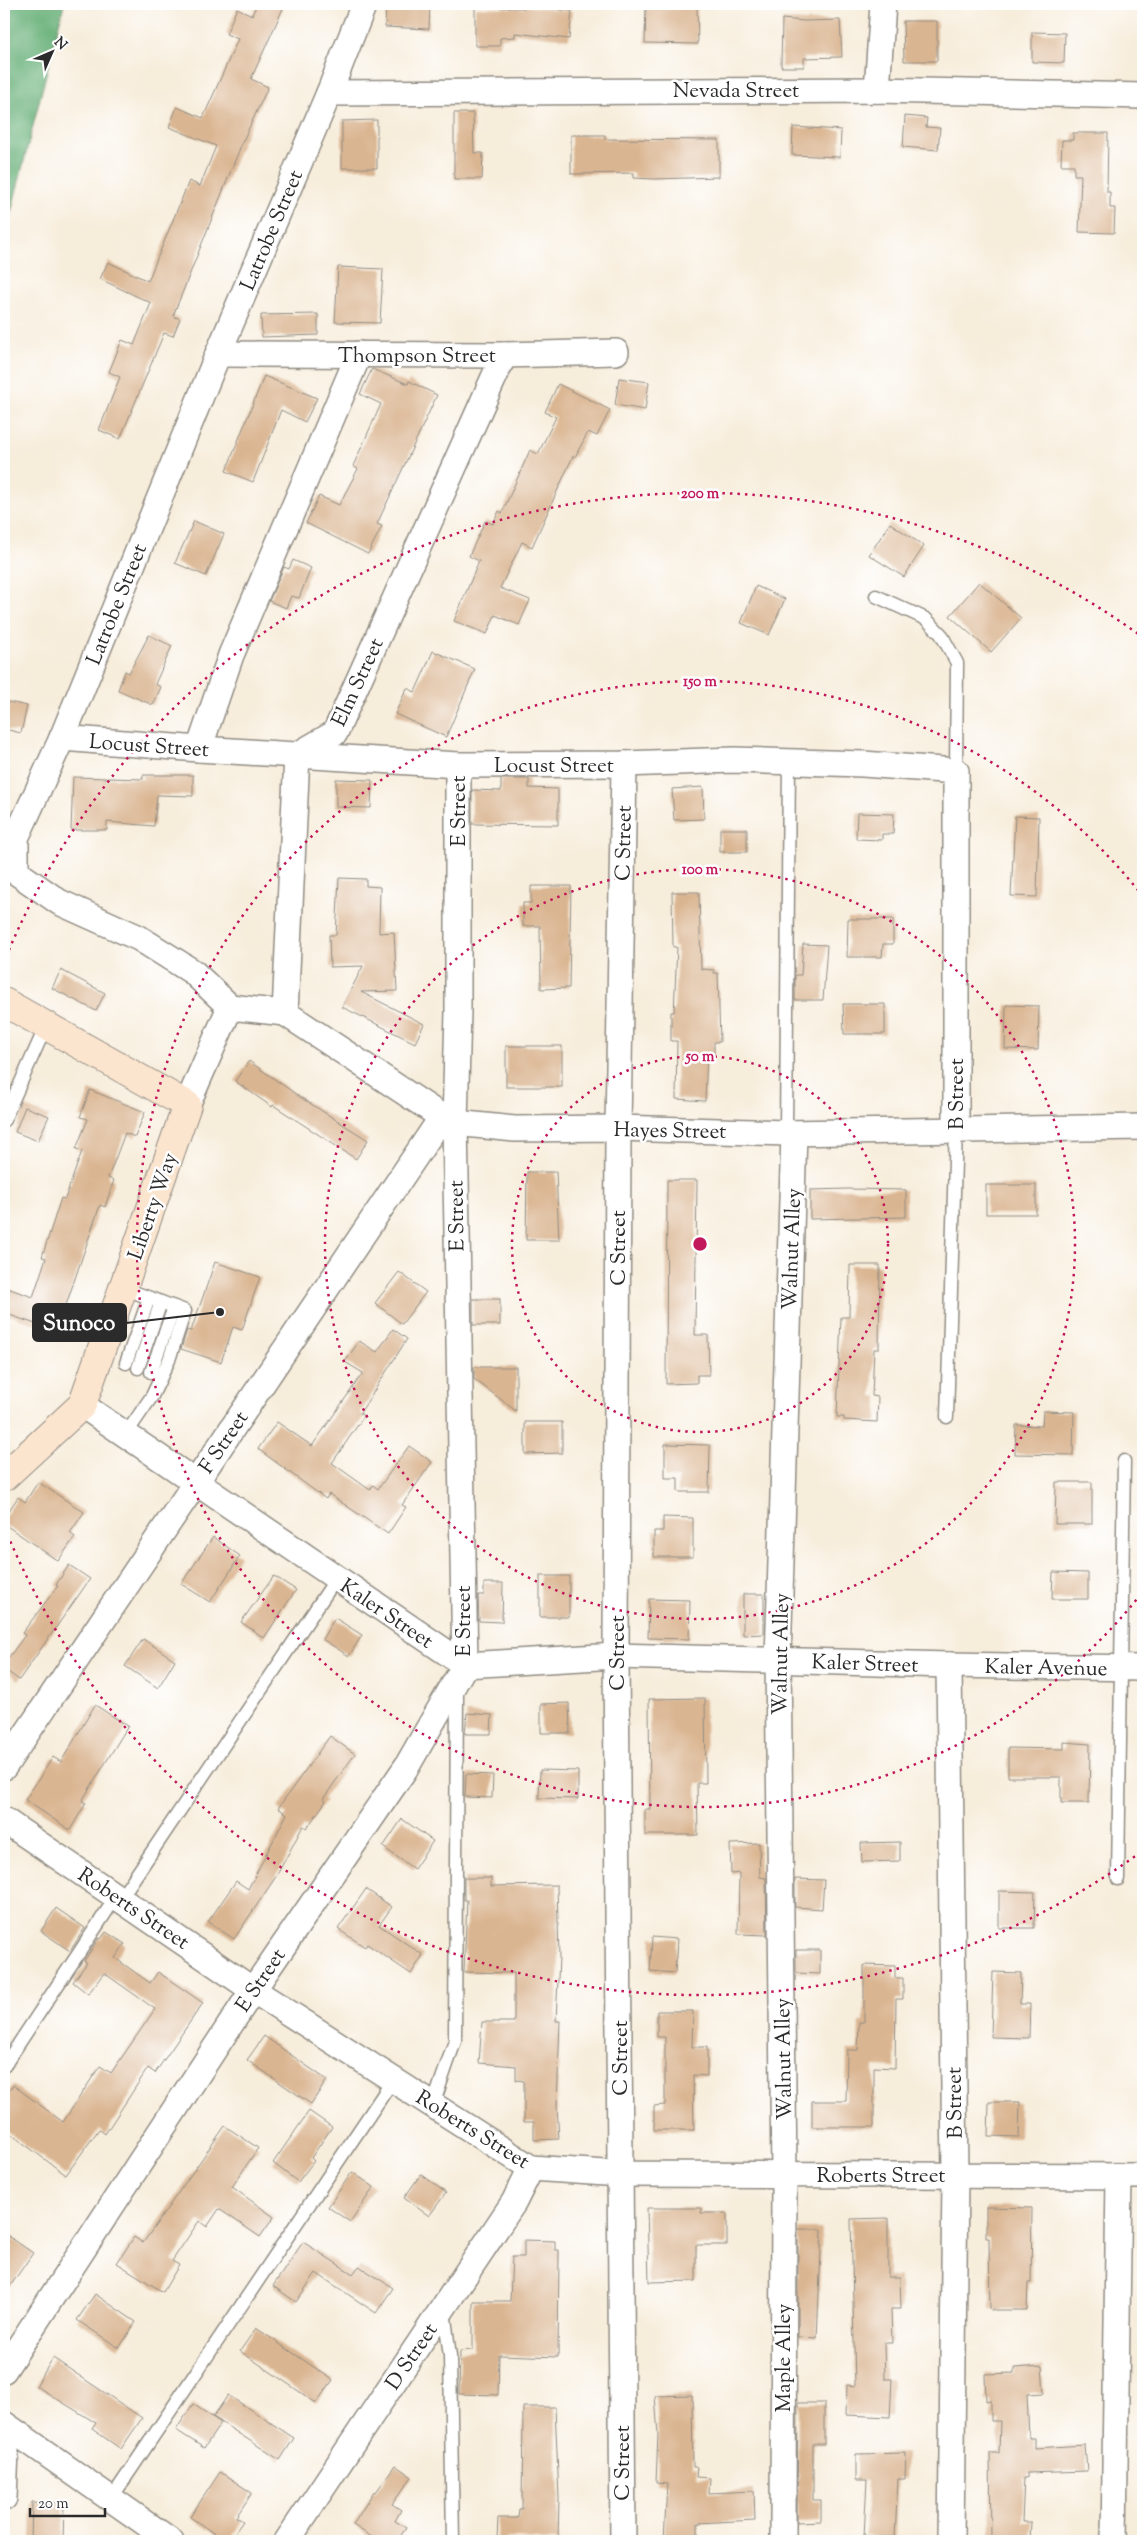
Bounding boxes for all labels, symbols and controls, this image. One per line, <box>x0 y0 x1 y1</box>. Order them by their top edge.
north arrow <box>28 28 78 78</box>
text: N <box>49 33 71 55</box>
street label: Nevada Street <box>673 77 799 107</box>
street label: Latrobe Street <box>234 166 312 296</box>
street label: Thompson Street <box>338 342 496 372</box>
text: 200 m <box>681 484 720 505</box>
street label: Latrobe Street <box>80 540 156 670</box>
street label: Elm Street <box>325 634 392 732</box>
text: 150 m <box>683 672 717 693</box>
street label: Locust Street <box>88 728 210 766</box>
street label: Locust Street <box>494 752 614 782</box>
street label: E Street <box>445 775 475 847</box>
street label: C Street <box>609 805 641 881</box>
text: 100 m <box>682 860 719 881</box>
text: 50 m <box>685 1047 715 1068</box>
street label: B Street <box>943 1058 973 1130</box>
street label: Hayes Street <box>613 1116 727 1148</box>
street label: Liberty Way <box>122 1148 186 1264</box>
street label: E Street <box>442 1180 474 1252</box>
street label: Walnut Alley <box>776 1187 810 1311</box>
street label: C Street <box>605 1210 635 1286</box>
centre of rings <box>691 1235 709 1253</box>
callout: Sunoco <box>33 1304 126 1341</box>
text: Sunoco <box>43 1309 115 1341</box>
street label: F Street <box>193 1406 257 1481</box>
street label: Kaler Street <box>333 1572 439 1657</box>
street label: E Street <box>450 1585 480 1657</box>
street label: Walnut Alley <box>766 1592 798 1715</box>
street label: C Street <box>604 1615 634 1691</box>
street label: Kaler Street <box>811 1648 919 1682</box>
street label: Kaler Avenue <box>984 1653 1108 1685</box>
street label: Roberts Street <box>71 1861 195 1958</box>
street label: E Street <box>229 1943 294 2019</box>
street label: Walnut Alley <box>769 1997 801 2120</box>
street label: C Street <box>607 2020 637 2096</box>
street label: B Street <box>940 2067 972 2139</box>
street label: Roberts Street <box>409 2084 535 2178</box>
street label: Roberts Street <box>816 2162 946 2192</box>
street label: Maple Alley <box>770 2303 800 2412</box>
street label: D Street <box>379 2318 446 2397</box>
street label: C Street <box>609 2425 639 2501</box>
scale bar <box>30 2485 105 2517</box>
text: 20 m <box>38 2494 69 2515</box>

